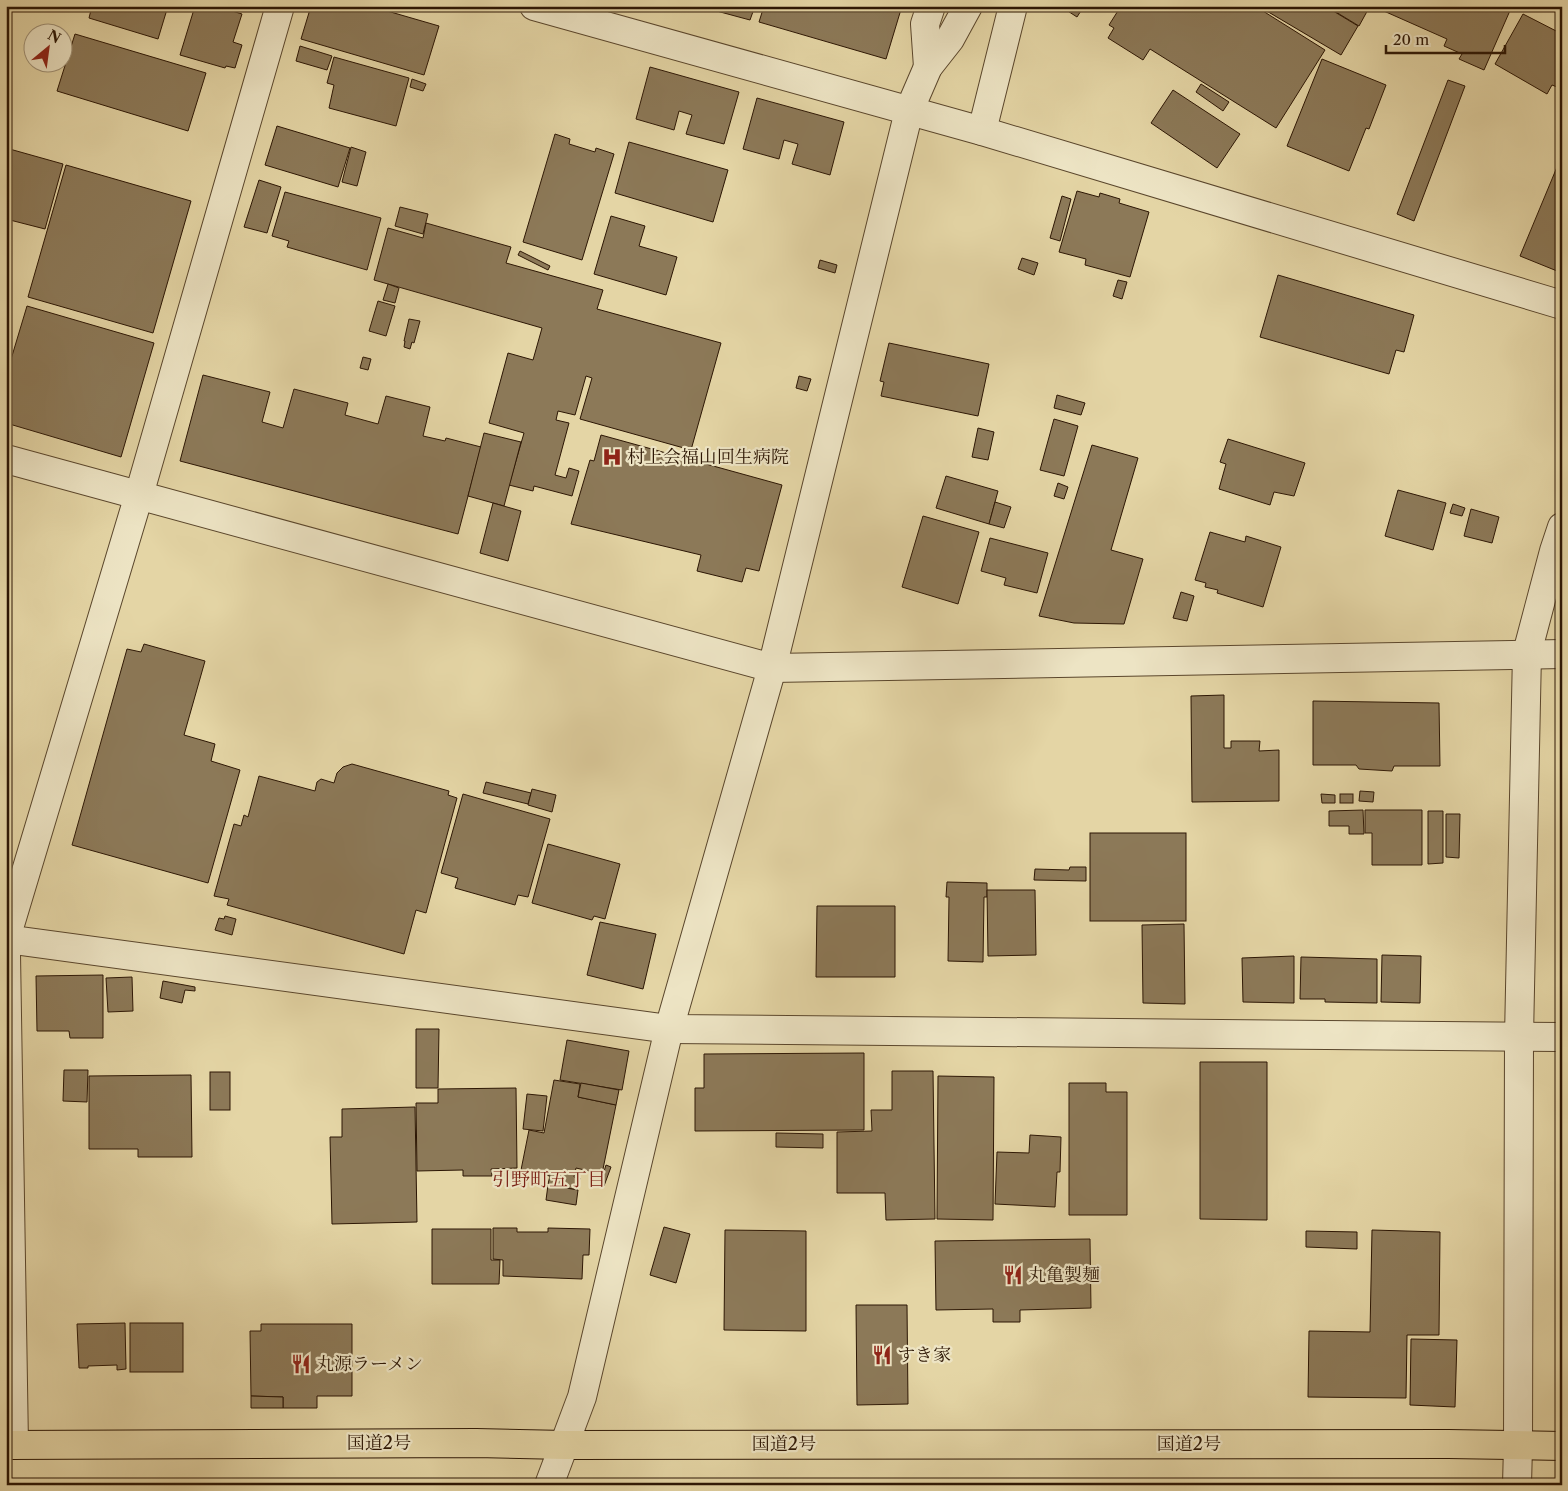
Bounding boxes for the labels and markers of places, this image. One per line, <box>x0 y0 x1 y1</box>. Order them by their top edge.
hospital icon: 村上会福山回生病院 <box>601 446 623 468</box>
place label: 村上会福山回生病院 <box>627 446 789 468</box>
restaurant icon: 丸亀製麺 <box>1002 1264 1024 1286</box>
place label: 丸亀製麺 <box>1028 1264 1100 1286</box>
restaurant icon: すき家 <box>871 1344 893 1366</box>
place label: すき家 <box>897 1344 951 1366</box>
restaurant icon: 丸源ラーメン <box>290 1353 312 1375</box>
place label: 丸源ラーメン <box>316 1353 423 1375</box>

